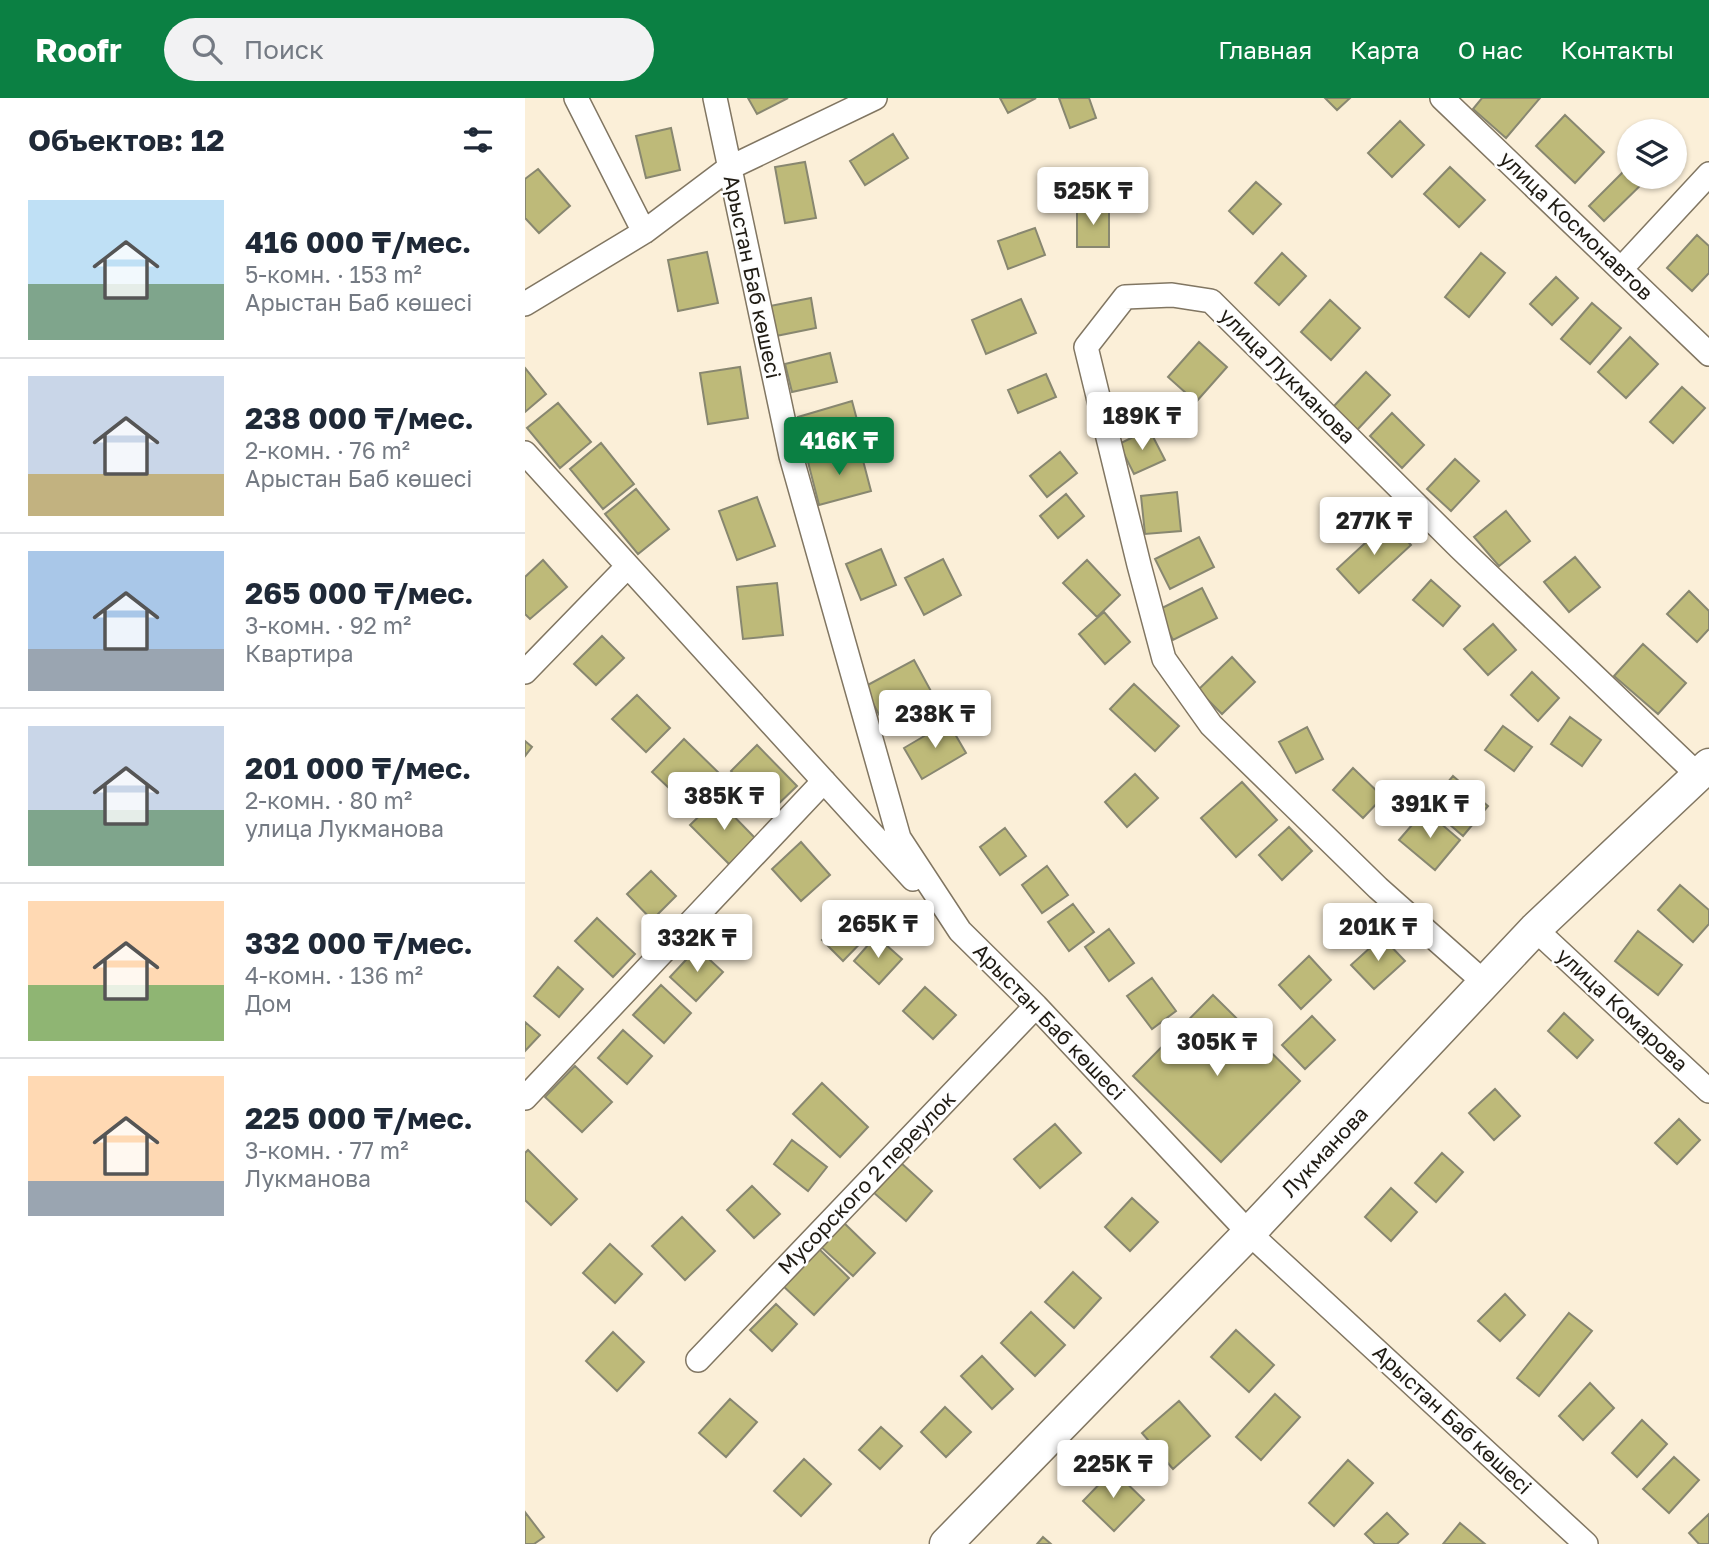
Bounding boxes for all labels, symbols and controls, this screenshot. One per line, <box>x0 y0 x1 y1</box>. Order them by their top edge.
search box <box>164 18 654 81</box>
text: Roofr <box>35 30 122 69</box>
icon: search <box>188 30 226 68</box>
text: Поиск <box>244 34 324 65</box>
text: Главная <box>1218 35 1312 64</box>
text: Карта <box>1350 35 1420 64</box>
text: О нас <box>1458 35 1523 64</box>
text: Контакты <box>1561 35 1674 64</box>
map controls <box>1617 119 1687 189</box>
button: layers <box>1617 119 1687 189</box>
icon: filters <box>459 121 497 159</box>
text: Объектов: 12 <box>28 122 225 158</box>
street label: улица Космонавтов <box>1494 145 1659 305</box>
pin: 525K ₸ <box>1036 167 1150 227</box>
street label: Арыстан Баб көшесі <box>719 173 787 381</box>
text: 525K ₸ <box>1053 176 1133 204</box>
text: 416 000 ₸/мес. <box>245 224 471 260</box>
icon: home <box>84 228 168 312</box>
text: 5-комн. · 153 m² <box>245 260 422 288</box>
text: Арыстан Баб көшесі <box>245 288 472 316</box>
street label: улица Лукманова <box>1214 302 1361 449</box>
pin: 189K ₸ <box>1085 392 1199 452</box>
text: 238 000 ₸/мес. <box>245 400 474 436</box>
text: 189K ₸ <box>1103 401 1181 429</box>
icon: home <box>84 404 168 488</box>
pin: 416K ₸ <box>782 418 896 477</box>
text: 416K ₸ <box>800 426 878 454</box>
text: 2-комн. · 76 m² <box>245 436 410 464</box>
text: Арыстан Баб көшесі <box>245 464 472 492</box>
pin: 277K ₸ <box>1317 498 1431 557</box>
text: 277K ₸ <box>1336 506 1412 534</box>
text: 265 000 ₸/мес. <box>245 575 474 611</box>
icon: home <box>84 579 168 663</box>
text: 3-комн. · 92 m² <box>245 611 411 639</box>
text: Квартира <box>245 639 353 667</box>
pin: 238K ₸ <box>878 690 992 750</box>
text: 238K ₸ <box>895 699 975 727</box>
text: 201 000 ₸/мес. <box>245 750 471 786</box>
icon: home <box>84 754 168 838</box>
pin: 385K ₸ <box>667 772 781 832</box>
pin: 391K ₸ <box>1373 780 1487 840</box>
text: 385K ₸ <box>684 781 764 809</box>
text: 2-комн. · 80 m² <box>245 786 412 814</box>
text: 391K ₸ <box>1391 789 1469 817</box>
text: улица Лукманова <box>245 814 444 842</box>
pin: 265K ₸ <box>821 900 935 960</box>
pin: 201K ₸ <box>1321 904 1435 963</box>
text: 265K ₸ <box>838 909 918 937</box>
text: 201K ₸ <box>1339 912 1417 940</box>
pin: 332K ₸ <box>640 914 754 974</box>
text: 332K ₸ <box>657 923 737 951</box>
text: 332 000 ₸/мес. <box>245 925 473 961</box>
icon: home <box>84 929 168 1013</box>
street label: Арыстан Баб көшесі <box>968 938 1131 1105</box>
street label: улица Комарова <box>1552 942 1694 1077</box>
text: 4-комн. · 136 m² <box>245 961 423 989</box>
text: Дом <box>245 989 292 1017</box>
pin: 305K ₸ <box>1160 1018 1274 1078</box>
text: 305K ₸ <box>1177 1027 1257 1055</box>
street label: Мусорского 2 переулок <box>772 1085 961 1279</box>
text: 225 000 ₸/мес. <box>245 1100 473 1136</box>
street label: Лукманова <box>1276 1100 1373 1202</box>
icon: home <box>84 1104 168 1188</box>
text: 3-комн. · 77 m² <box>245 1136 408 1164</box>
text: Лукманова <box>245 1164 371 1192</box>
street label: Арыстан Баб көшесі <box>1368 1339 1537 1500</box>
pin: 225K ₸ <box>1056 1440 1170 1500</box>
text: 225K ₸ <box>1073 1449 1153 1477</box>

